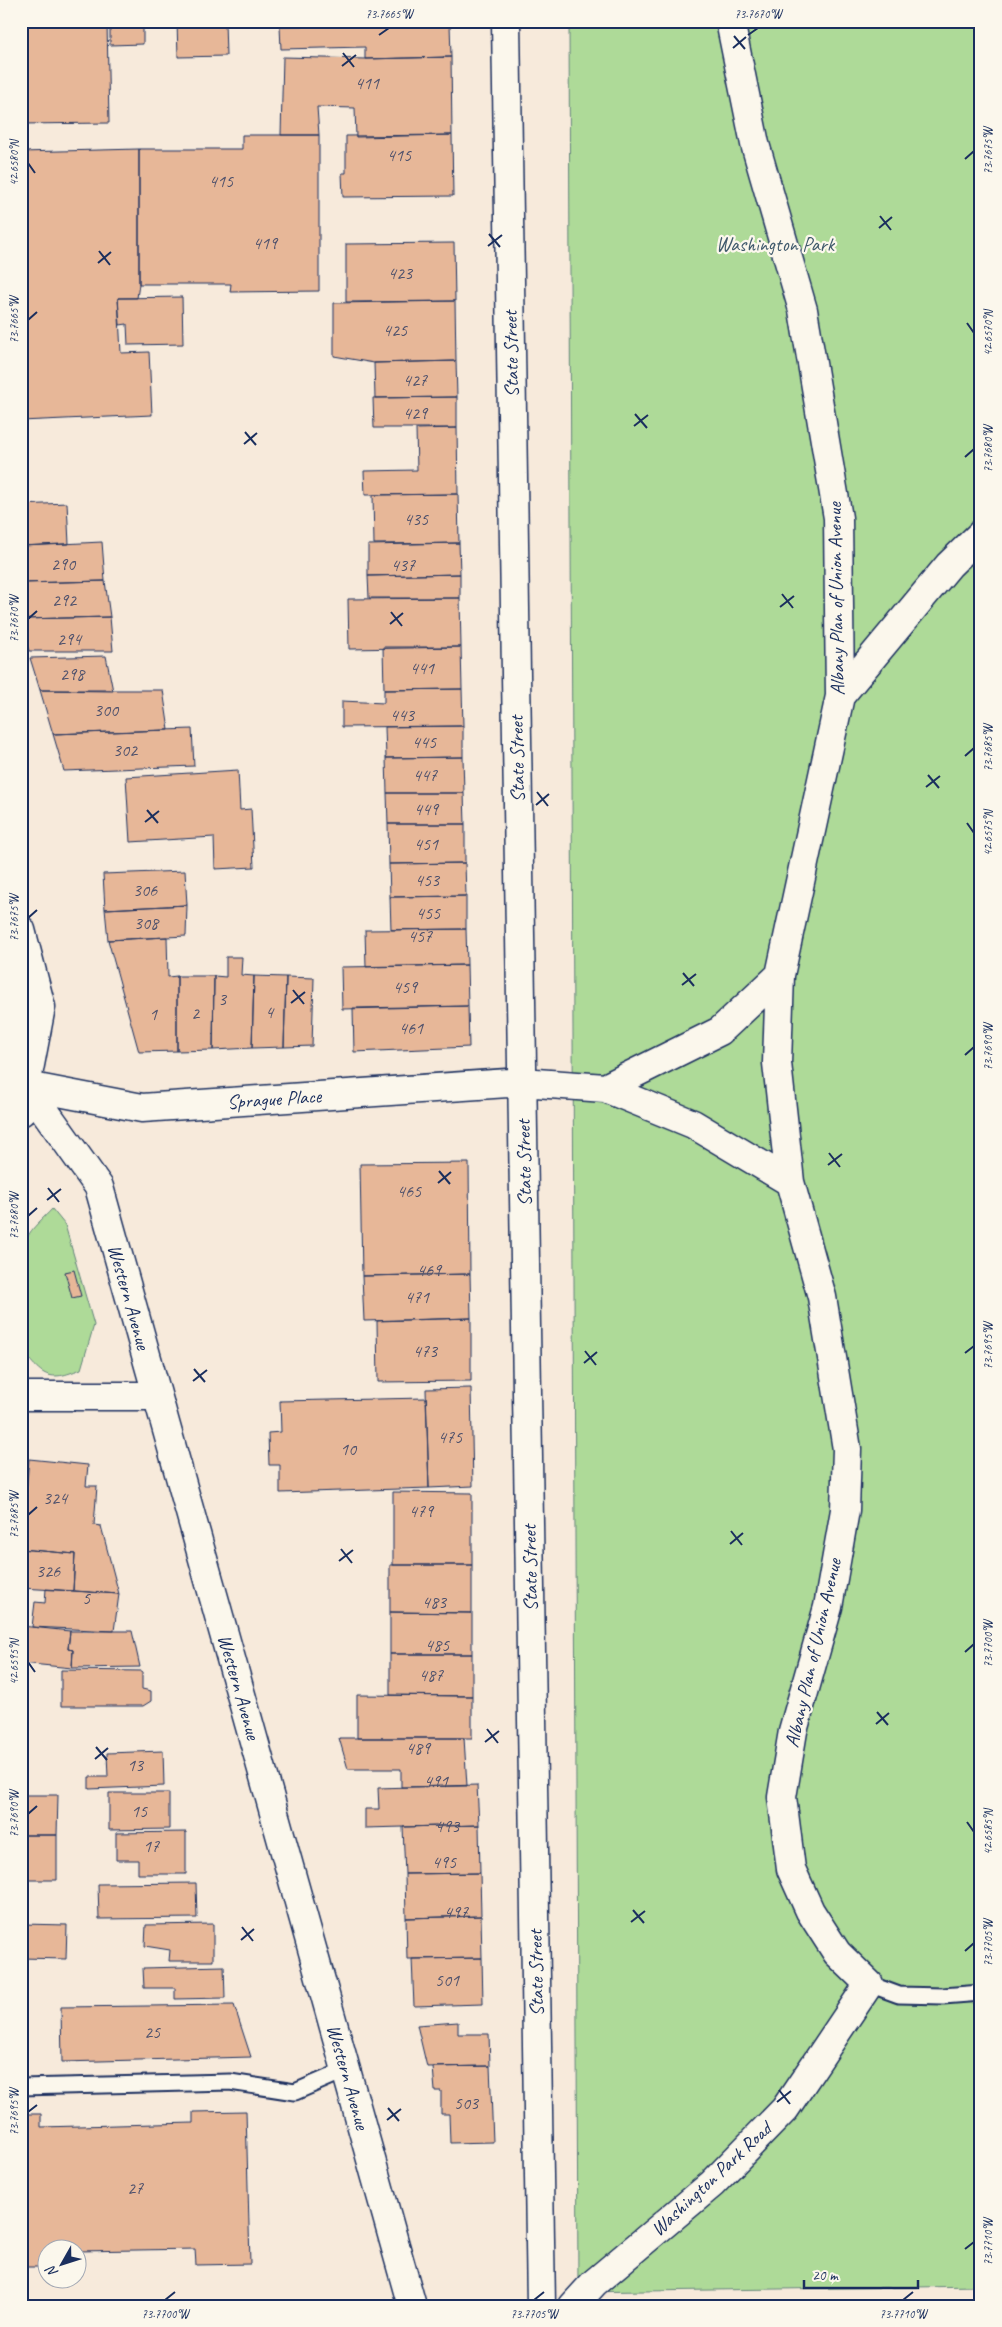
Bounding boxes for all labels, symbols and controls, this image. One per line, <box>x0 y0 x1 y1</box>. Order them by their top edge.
text: 73.7665°W <box>366 6 415 22</box>
text: 73.7670°W <box>735 6 784 22</box>
house number: 411 <box>355 72 380 94</box>
text: 73.7675°W <box>980 125 996 174</box>
text: 42.6580°N <box>6 139 22 186</box>
house number: 415 <box>387 144 412 166</box>
house number: 415 <box>209 170 234 192</box>
house number: 419 <box>253 232 279 254</box>
park label: Washington Park <box>716 232 836 257</box>
house number: 423 <box>388 262 414 284</box>
text: 73.7665°W <box>6 294 22 343</box>
street label: State Street <box>498 308 524 398</box>
text: 42.6570°N <box>980 309 996 356</box>
house number: 425 <box>383 319 408 341</box>
house number: 427 <box>403 369 428 391</box>
house number: 429 <box>403 402 429 424</box>
text: 73.7680°W <box>980 423 996 472</box>
street label: Albany Plan of Union Avenue <box>822 501 850 696</box>
house number: 435 <box>404 508 429 530</box>
house number: 290 <box>51 553 77 575</box>
house number: 437 <box>391 554 416 576</box>
house number: 292 <box>52 589 78 611</box>
text: 73.7670°W <box>6 593 22 642</box>
house number: 294 <box>57 628 83 650</box>
house number: 441 <box>410 657 435 679</box>
house number: 298 <box>60 663 86 685</box>
house number: 300 <box>94 699 120 721</box>
house number: 443 <box>390 704 416 726</box>
street label: State Street <box>504 713 530 803</box>
text: 73.7685°W <box>980 722 996 771</box>
house number: 445 <box>412 731 437 753</box>
house number: 302 <box>113 739 139 761</box>
house number: 447 <box>413 764 438 786</box>
house number: 449 <box>414 798 440 820</box>
text: 42.6575°N <box>980 809 996 856</box>
house number: 451 <box>414 833 439 855</box>
house number: 453 <box>415 869 441 891</box>
house number: 306 <box>133 879 158 901</box>
text: 73.7675°W <box>6 892 22 941</box>
house number: 455 <box>416 902 441 924</box>
house number: 308 <box>134 912 160 934</box>
house number: 457 <box>408 925 433 947</box>
house number: 459 <box>393 976 419 998</box>
house number: 3 <box>218 988 228 1010</box>
house number: 4 <box>265 1001 275 1023</box>
house number: 2 <box>191 1002 201 1024</box>
house number: 1 <box>149 1003 158 1025</box>
house number: 461 <box>399 1017 424 1039</box>
text: 73.7690°W <box>980 1021 996 1070</box>
street label: Sprague Place <box>226 1083 323 1115</box>
street label: State Street <box>511 1117 537 1207</box>
house number: 465 <box>397 1180 422 1202</box>
text: 73.7680°W <box>6 1190 22 1239</box>
street label: Western Avenue <box>102 1242 156 1354</box>
house number: 469 <box>417 1259 443 1281</box>
house number: 471 <box>405 1286 430 1308</box>
text: 73.7695°W <box>980 1320 996 1369</box>
house number: 473 <box>413 1340 439 1362</box>
house number: 475 <box>438 1426 463 1448</box>
house number: 10 <box>340 1438 358 1460</box>
house number: 324 <box>43 1487 69 1509</box>
text: 73.7685°W <box>6 1489 22 1538</box>
house number: 479 <box>409 1500 435 1522</box>
street label: State Street <box>517 1522 543 1612</box>
street label: Albany Plan of Union Avenue <box>779 1555 847 1750</box>
house number: 326 <box>36 1560 61 1582</box>
house number: 5 <box>82 1587 91 1609</box>
house number: 483 <box>422 1591 448 1613</box>
text: 73.7700°W <box>980 1618 996 1667</box>
street label: Western Avenue <box>212 1632 266 1744</box>
house number: 485 <box>425 1634 450 1656</box>
text: 42.6595°N <box>6 1638 22 1685</box>
house number: 487 <box>419 1664 444 1686</box>
house number: 489 <box>406 1737 432 1759</box>
house number: 13 <box>127 1754 145 1776</box>
house number: 491 <box>424 1770 449 1792</box>
text: 73.7690°W <box>6 1788 22 1837</box>
house number: 15 <box>131 1800 148 1822</box>
text: 42.6585°N <box>980 1808 996 1855</box>
house number: 493 <box>435 1815 461 1837</box>
house number: 17 <box>143 1835 160 1857</box>
house number: 495 <box>432 1851 457 1873</box>
house number: 497 <box>444 1901 469 1923</box>
text: 73.7705°W <box>980 1917 996 1966</box>
street label: State Street <box>523 1927 549 2017</box>
house number: 501 <box>435 1969 460 1991</box>
house number: 25 <box>144 2021 161 2043</box>
street label: Western Avenue <box>321 2022 375 2134</box>
text: 73.7695°W <box>6 2086 22 2135</box>
house number: 503 <box>454 2092 480 2114</box>
street label: Washington Park Road <box>645 2115 779 2241</box>
house number: 27 <box>127 2177 144 2199</box>
text: 73.7710°W <box>980 2216 996 2265</box>
north arrow <box>38 2240 88 2290</box>
scale bar <box>804 2257 918 2289</box>
text: N <box>41 2261 62 2281</box>
text: 20 m <box>812 2266 839 2285</box>
text: 73.7700°W <box>142 2306 191 2322</box>
text: 73.7705°W <box>511 2306 560 2322</box>
text: 73.7710°W <box>880 2306 929 2322</box>

